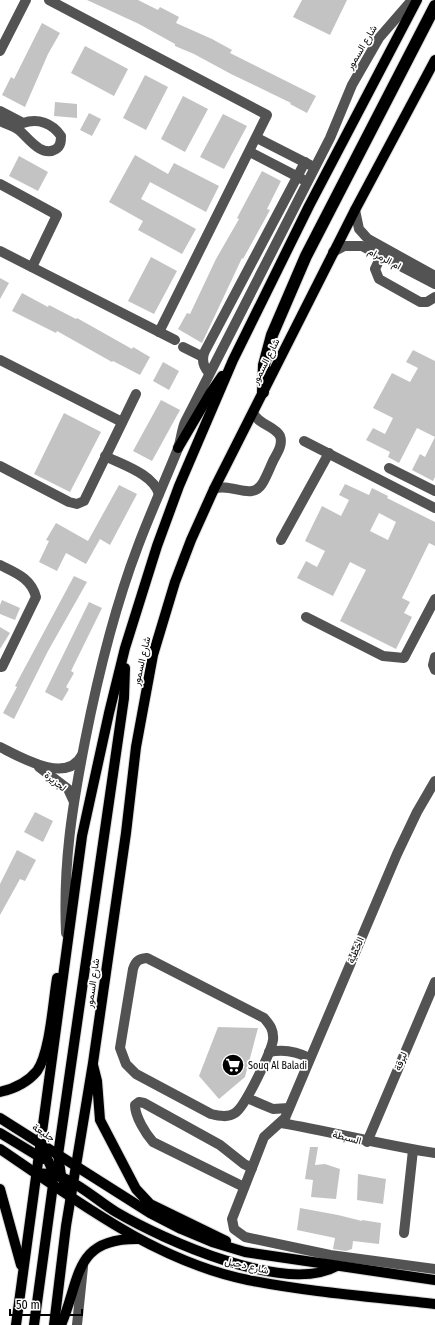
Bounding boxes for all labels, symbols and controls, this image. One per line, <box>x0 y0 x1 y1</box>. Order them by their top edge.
street label: شارع السمور <box>343 23 380 73</box>
street label: ام الرمرام <box>366 245 403 273</box>
street label: شارع السمور <box>249 336 283 387</box>
street label: شارع السمور <box>130 636 153 688</box>
street label: لجزيرة <box>42 769 69 794</box>
street label: الخطية <box>345 935 367 965</box>
street label: شارع السمور <box>83 958 102 1010</box>
street label: لبرقة <box>392 1050 410 1073</box>
supermarket icon: Souq Al Baladi <box>220 1052 246 1078</box>
place label: Souq Al Baladi <box>248 1060 307 1072</box>
street label: جليعة <box>30 1121 57 1145</box>
street label: السبطة <box>331 1129 362 1147</box>
street label: شارع دحيل <box>224 1255 270 1277</box>
scale bar <box>10 1291 82 1317</box>
text: 50 m <box>16 1298 40 1312</box>

